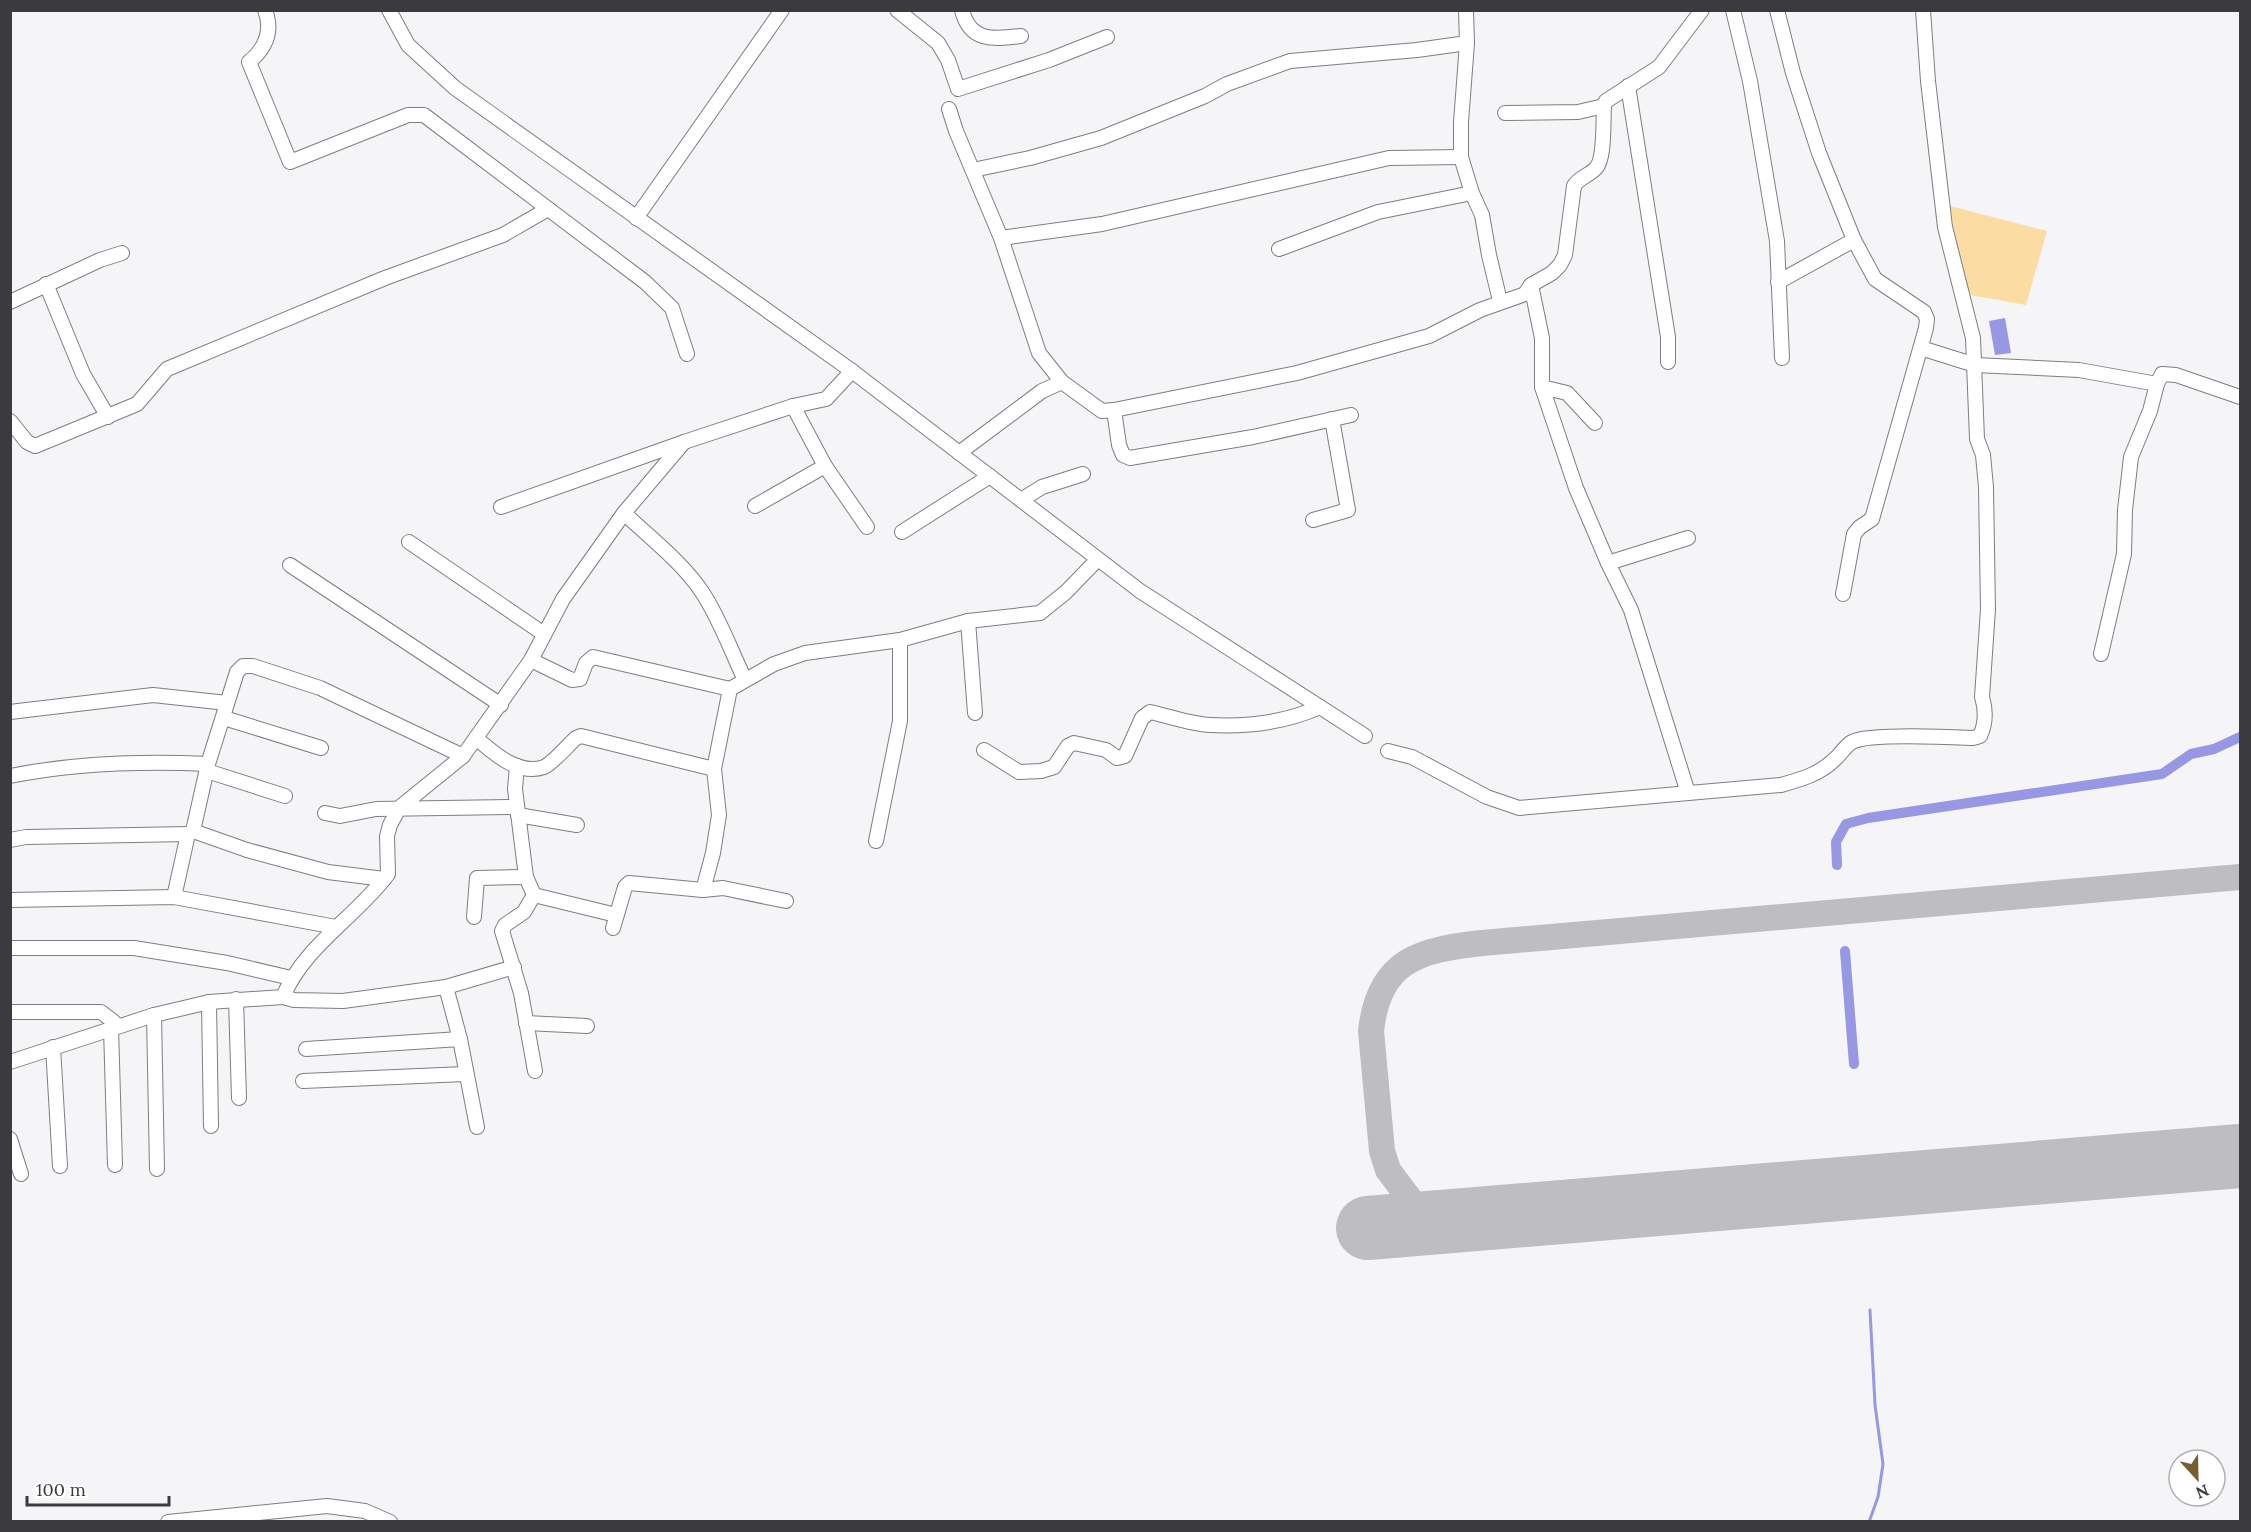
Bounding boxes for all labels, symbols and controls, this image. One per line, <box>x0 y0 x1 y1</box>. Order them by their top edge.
north arrow <box>2167 1448 2227 1508</box>
scale bar <box>27 1469 170 1507</box>
text: 100 m <box>36 1478 86 1501</box>
text: N <box>2193 1480 2212 1503</box>

